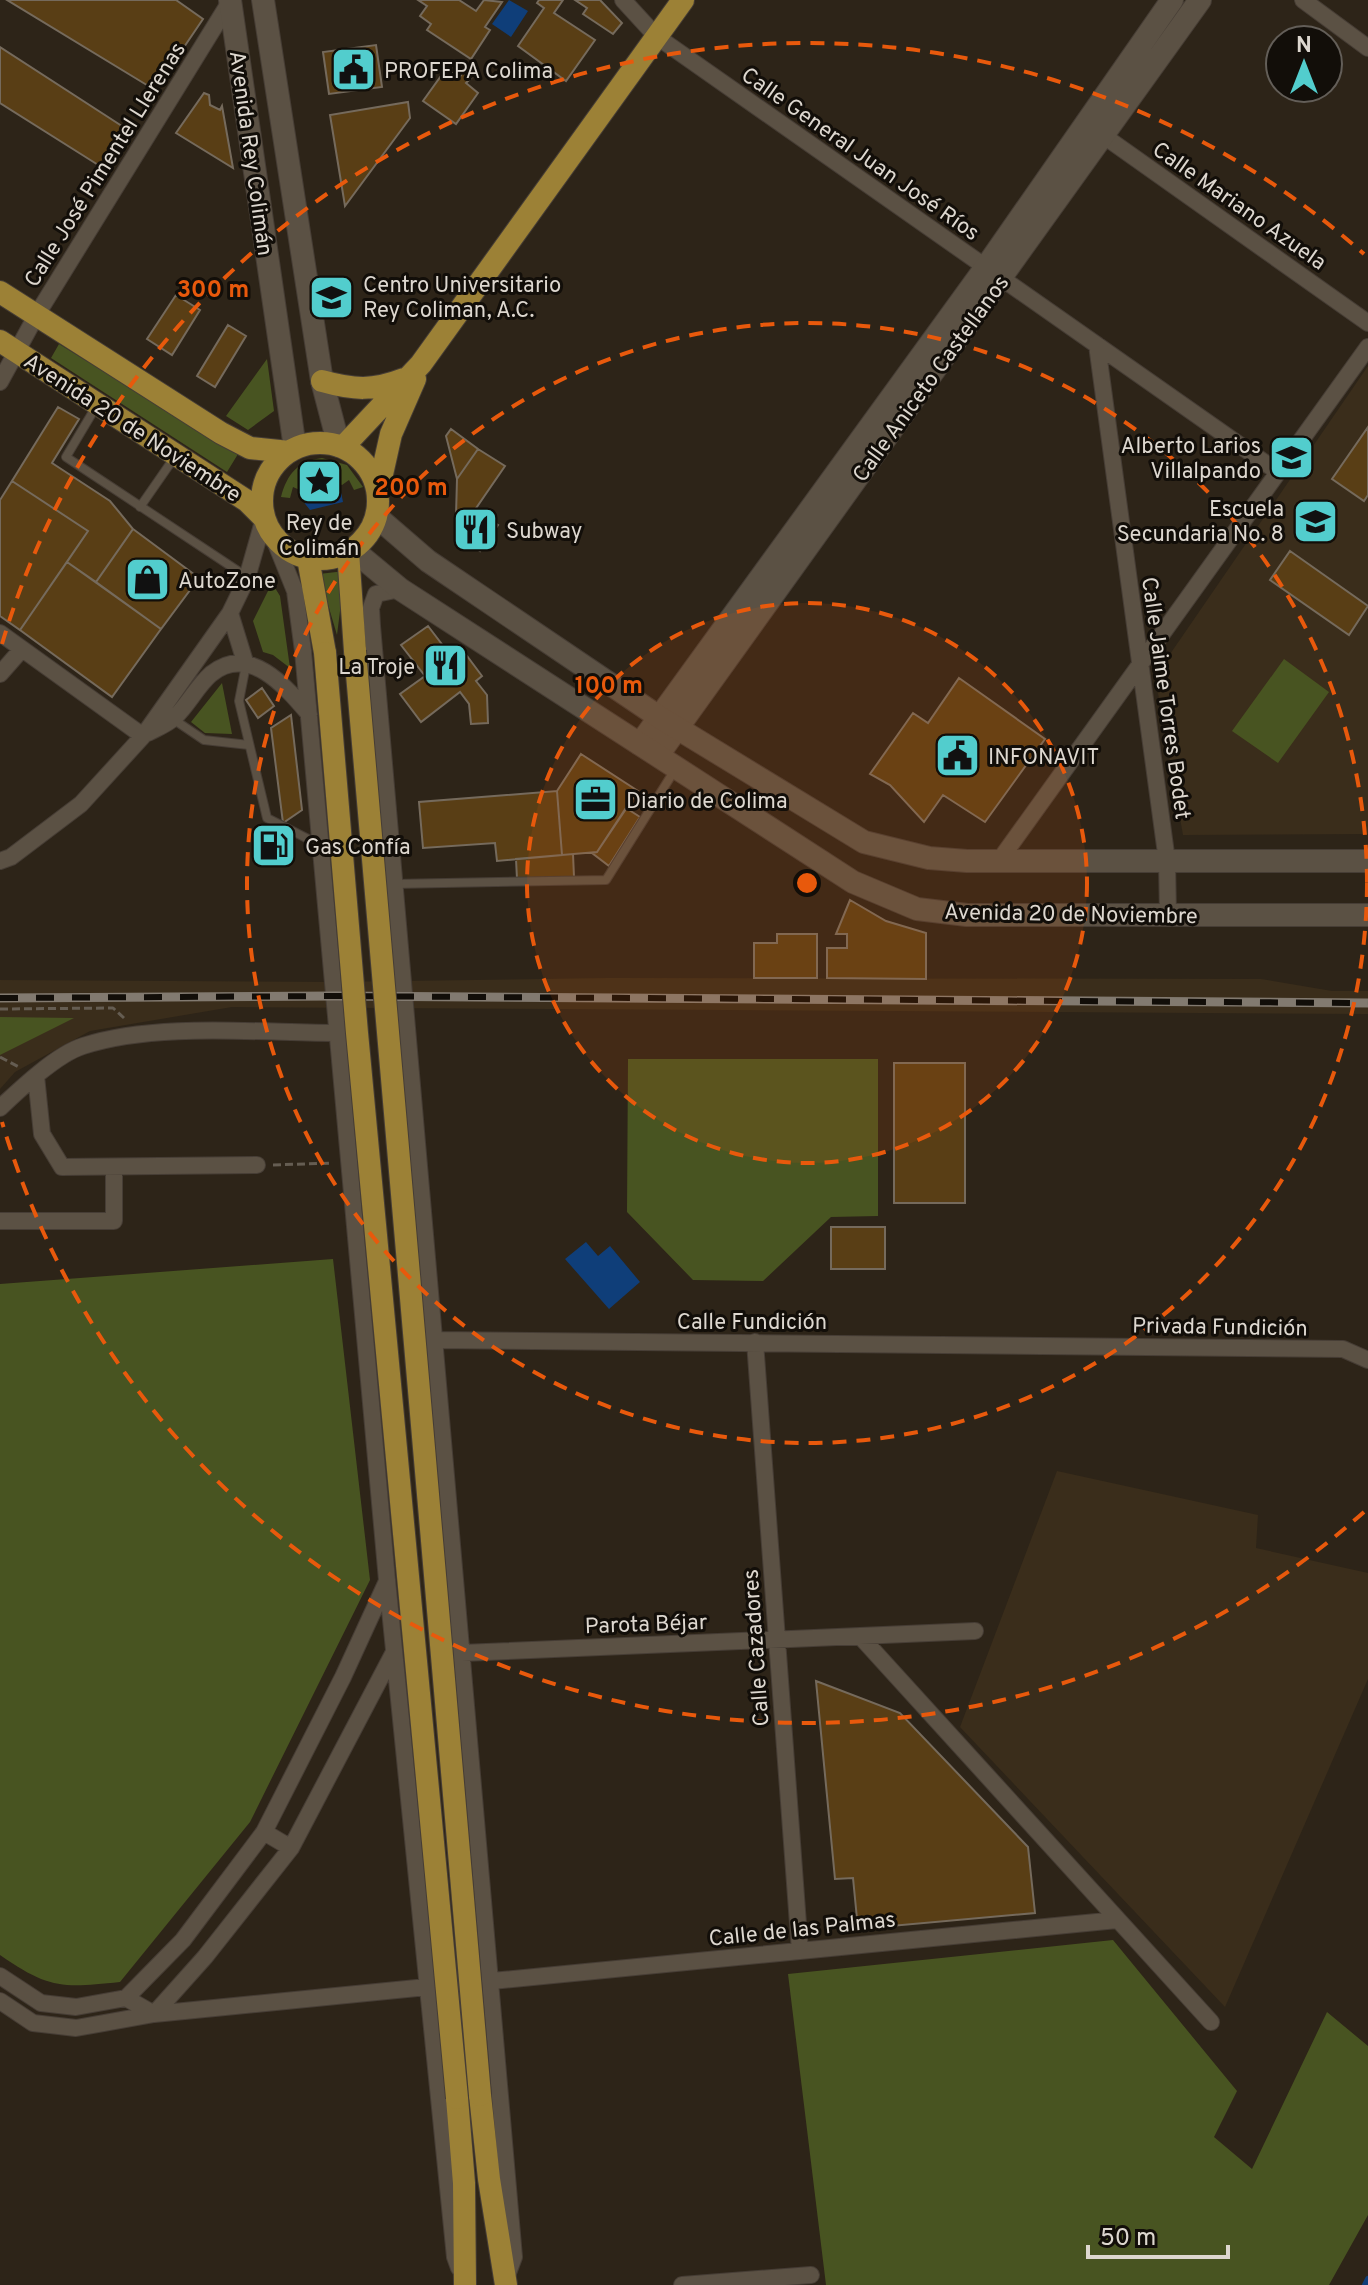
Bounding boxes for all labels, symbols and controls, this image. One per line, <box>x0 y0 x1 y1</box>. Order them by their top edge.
north arrow <box>1264 24 1344 104</box>
text: N <box>1296 33 1312 60</box>
street label: Calle José Pimentel Llerenas <box>20 38 193 293</box>
public building icon: PROFEPA Colima <box>329 46 377 94</box>
street label: Avenida Rey Colimán <box>222 49 277 258</box>
place label: PROFEPA Colima <box>384 59 553 86</box>
street label: Calle General Juan José Ríos <box>735 62 984 248</box>
street label: Calle Mariano Azuela <box>1146 137 1331 277</box>
street label: Calle Aniceto Castellanos <box>848 271 1016 488</box>
school or university icon: Centro Universitario Rey Coliman, A.C. <box>308 273 356 321</box>
place label: Centro Universitario Rey Coliman, A.C. <box>363 273 561 325</box>
text: 300 m <box>177 276 249 306</box>
street label: Avenida 20 de Noviembre <box>18 349 245 510</box>
place label: Alberto Larios Villalpando <box>1121 434 1261 486</box>
school or university icon: Alberto Larios Villalpando <box>1268 434 1316 482</box>
place icon: Rey de Colimán <box>295 457 343 505</box>
text: 200 m <box>374 474 448 504</box>
place label: Escuela Secundaria No. 8 <box>1117 497 1284 549</box>
school or university icon: Escuela Secundaria No. 8 <box>1291 497 1339 545</box>
restaurant icon: Subway <box>451 506 499 554</box>
place label: Rey de Colimán <box>279 511 359 563</box>
place label: Subway <box>506 519 582 546</box>
shop icon: AutoZone <box>123 556 171 604</box>
place label: AutoZone <box>178 569 276 596</box>
street label: Calle Jaime Torres Bodet <box>1134 575 1195 821</box>
restaurant icon: La Troje <box>422 642 470 690</box>
place label: La Troje <box>338 655 415 682</box>
text: 100 m <box>575 672 643 702</box>
public building icon: INFONAVIT <box>933 732 981 780</box>
place label: INFONAVIT <box>988 745 1099 772</box>
office icon: Diario de Colima <box>571 776 619 824</box>
place label: Diario de Colima <box>626 789 788 816</box>
fuel station icon: Gas Confía <box>250 822 298 870</box>
place label: Gas Confía <box>305 835 411 862</box>
centre of rings <box>793 869 821 897</box>
street label: Avenida 20 de Noviembre <box>944 900 1198 931</box>
street label: Calle Fundición <box>677 1310 827 1337</box>
street label: Privada Fundición <box>1132 1313 1308 1344</box>
street label: Calle Cazadores <box>739 1568 776 1727</box>
street label: Parota Béjar <box>584 1610 708 1641</box>
street label: Calle de las Palmas <box>707 1907 897 1954</box>
scale bar <box>1088 2209 1228 2259</box>
text: 50 m <box>1100 2224 1156 2254</box>

